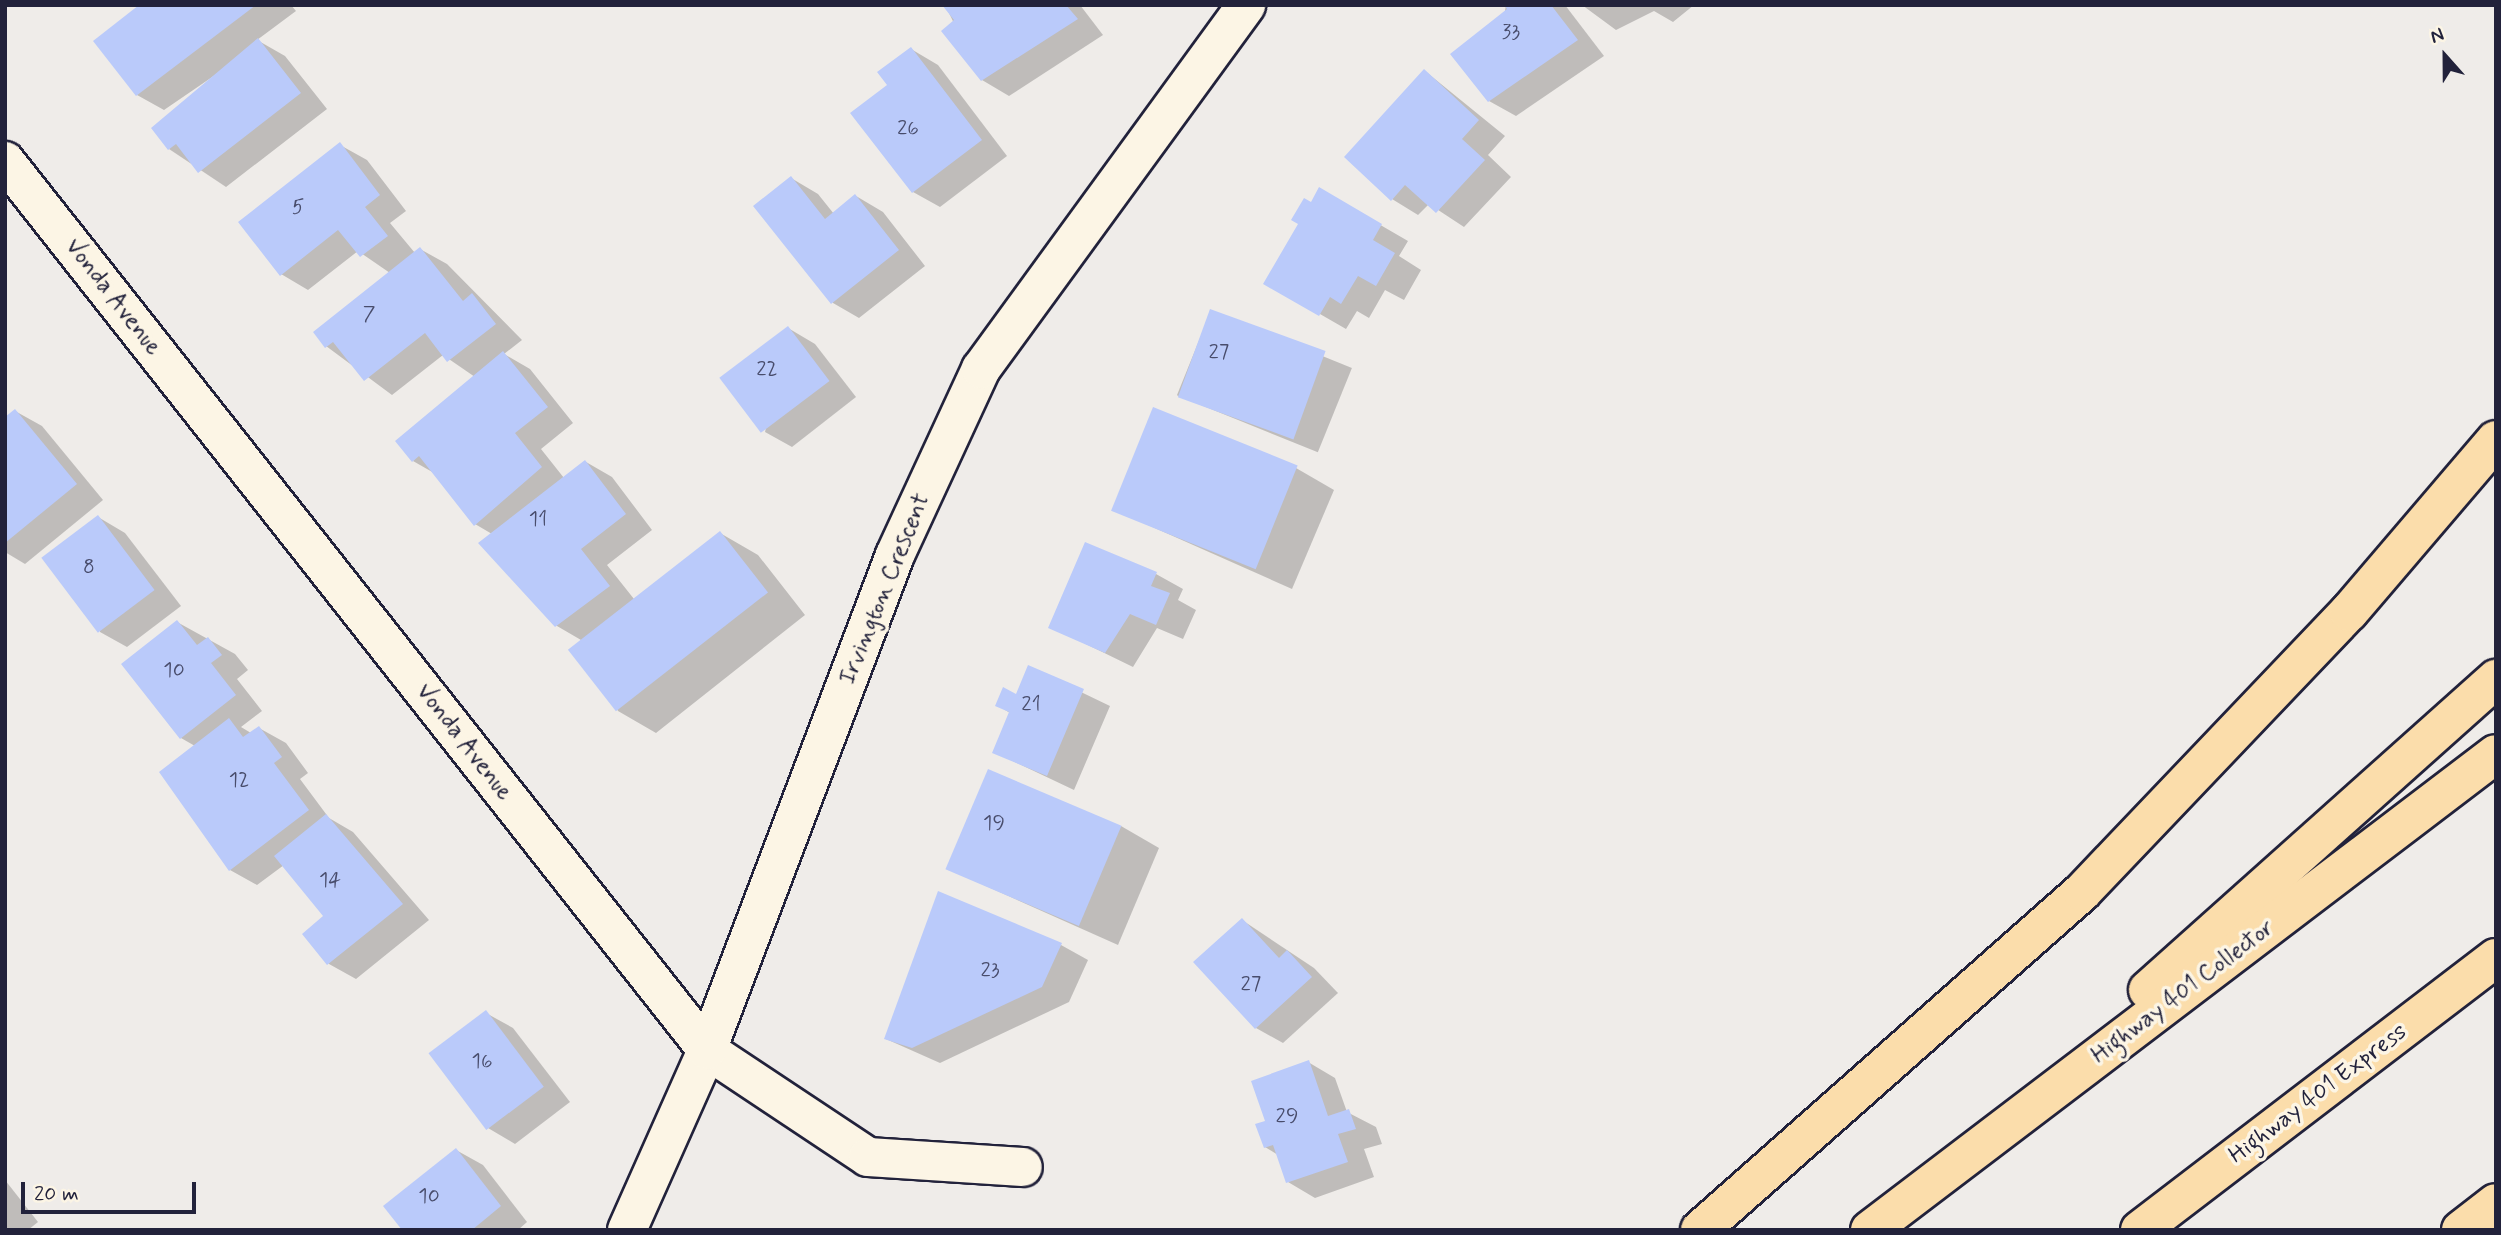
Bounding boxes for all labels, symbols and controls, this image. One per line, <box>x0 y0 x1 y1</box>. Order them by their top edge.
house number: 33 <box>1502 19 1520 45</box>
north arrow <box>2410 21 2480 91</box>
text: N <box>2427 22 2448 50</box>
house number: 26 <box>897 115 919 141</box>
house number: 5 <box>292 194 304 220</box>
street label: Vonda Avenue <box>57 231 169 363</box>
house number: 7 <box>363 301 375 327</box>
house number: 27 <box>1209 339 1229 365</box>
house number: 22 <box>756 356 778 382</box>
street label: Irvington Crescent <box>834 489 936 689</box>
house number: 11 <box>529 506 547 532</box>
house number: 8 <box>83 554 95 580</box>
house number: 10 <box>163 657 185 683</box>
street label: Vonda Avenue <box>408 676 520 808</box>
house number: 21 <box>1021 691 1041 717</box>
house number: 12 <box>229 767 249 793</box>
house number: 19 <box>983 810 1005 836</box>
house number: 14 <box>319 867 341 893</box>
street label: Highway 401 Collector <box>2086 914 2280 1070</box>
house number: 23 <box>980 957 1000 983</box>
house number: 27 <box>1241 971 1261 997</box>
street label: Highway 401 Express <box>2223 1018 2413 1170</box>
house number: 16 <box>472 1048 492 1074</box>
house number: 29 <box>1276 1103 1298 1129</box>
scale bar <box>24 1168 200 1212</box>
text: 20 m <box>34 1180 79 1208</box>
house number: 10 <box>418 1183 440 1209</box>

